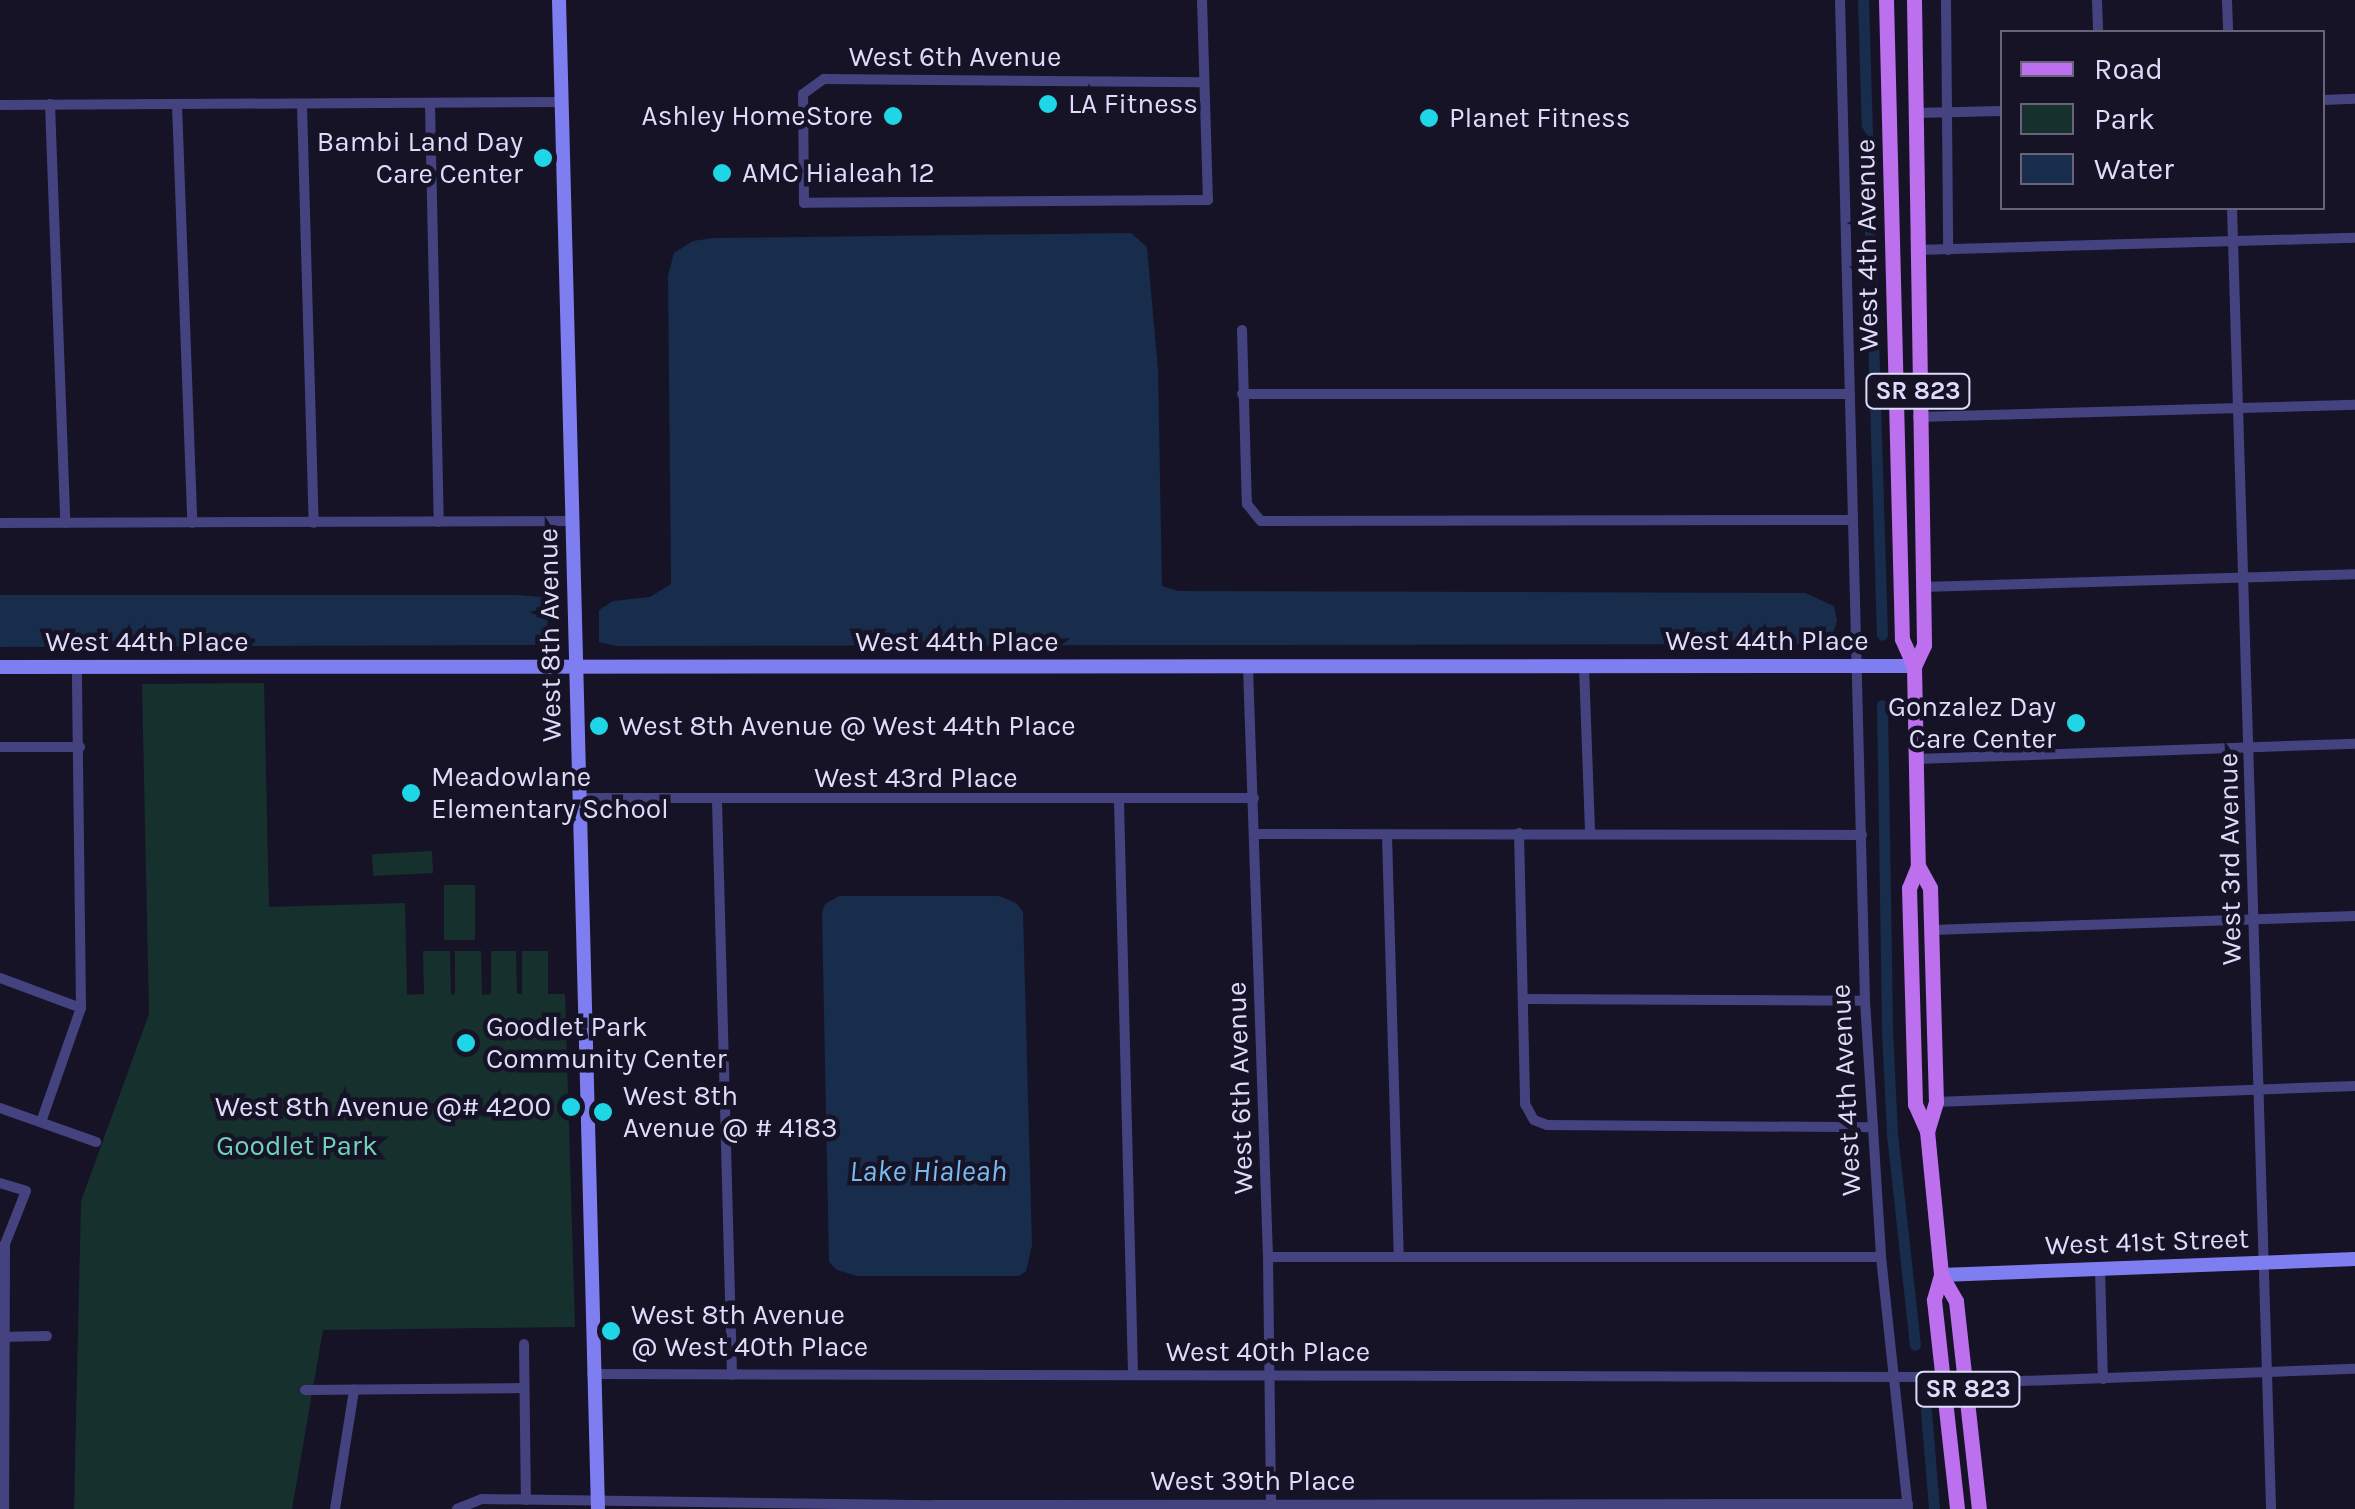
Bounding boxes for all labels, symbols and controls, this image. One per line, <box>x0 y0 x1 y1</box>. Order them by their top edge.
legend <box>2000 30 2325 210</box>
street label: West 6th Avenue <box>849 40 1061 74</box>
text: Road <box>2094 51 2163 87</box>
place label: LA Fitness <box>1068 87 1198 121</box>
marker: LA Fitness <box>1037 93 1059 115</box>
place label: Ashley HomeStore <box>642 99 873 133</box>
place label: Planet Fitness <box>1449 101 1630 135</box>
text: Park <box>2094 101 2155 137</box>
marker: Ashley HomeStore <box>882 105 904 127</box>
marker: Planet Fitness <box>1418 107 1440 129</box>
place label: Bambi Land Day Care Center <box>317 125 523 191</box>
street label: West 4th Avenue <box>1848 139 1886 351</box>
marker: Bambi Land Day Care Center <box>532 147 554 169</box>
text: Water <box>2094 151 2174 187</box>
place label: AMC Hialeah 12 <box>742 156 935 190</box>
marker: AMC Hialeah 12 <box>711 162 733 184</box>
road number: SR 823 <box>1863 371 1973 411</box>
street label: West 8th Avenue <box>531 528 569 742</box>
street label: West 44th Place <box>1665 624 1869 658</box>
street label: West 44th Place <box>45 625 249 659</box>
street label: West 44th Place <box>855 625 1059 659</box>
place label: Gonzalez Day Care Center <box>1888 690 2056 756</box>
place label: West 8th Avenue @ West 44th Place <box>619 709 1076 743</box>
marker: Gonzalez Day Care Center <box>2065 712 2087 734</box>
marker: West 8th Avenue @ West 44th Place <box>588 715 610 737</box>
street label: West 3rd Avenue <box>2211 752 2249 966</box>
place label: Meadowlane Elementary School <box>431 760 669 826</box>
street label: West 43rd Place <box>814 761 1018 795</box>
marker: Meadowlane Elementary School <box>400 782 422 804</box>
street label: West 6th Avenue <box>1219 981 1261 1195</box>
street label: West 4th Avenue <box>1824 983 1868 1197</box>
place label: Goodlet Park Community Center <box>486 1010 727 1076</box>
marker: Goodlet Park Community Center <box>455 1032 477 1054</box>
place label: West 8th Avenue @ # 4183 <box>623 1079 838 1145</box>
place label: West 8th Avenue @# 4200 <box>215 1090 551 1124</box>
marker: West 8th Avenue @# 4200 <box>560 1096 582 1118</box>
marker: West 8th Avenue @ # 4183 <box>592 1101 614 1123</box>
park label: Goodlet Park <box>216 1129 378 1163</box>
water label: Lake Hialeah <box>849 1153 1007 1189</box>
street label: West 41st Street <box>2044 1222 2250 1262</box>
place label: West 8th Avenue @ West 40th Place <box>631 1298 868 1364</box>
marker: West 8th Avenue @ West 40th Place <box>600 1320 622 1342</box>
street label: West 40th Place <box>1166 1335 1370 1369</box>
road number: SR 823 <box>1913 1369 2023 1409</box>
street label: West 39th Place <box>1151 1464 1355 1498</box>

